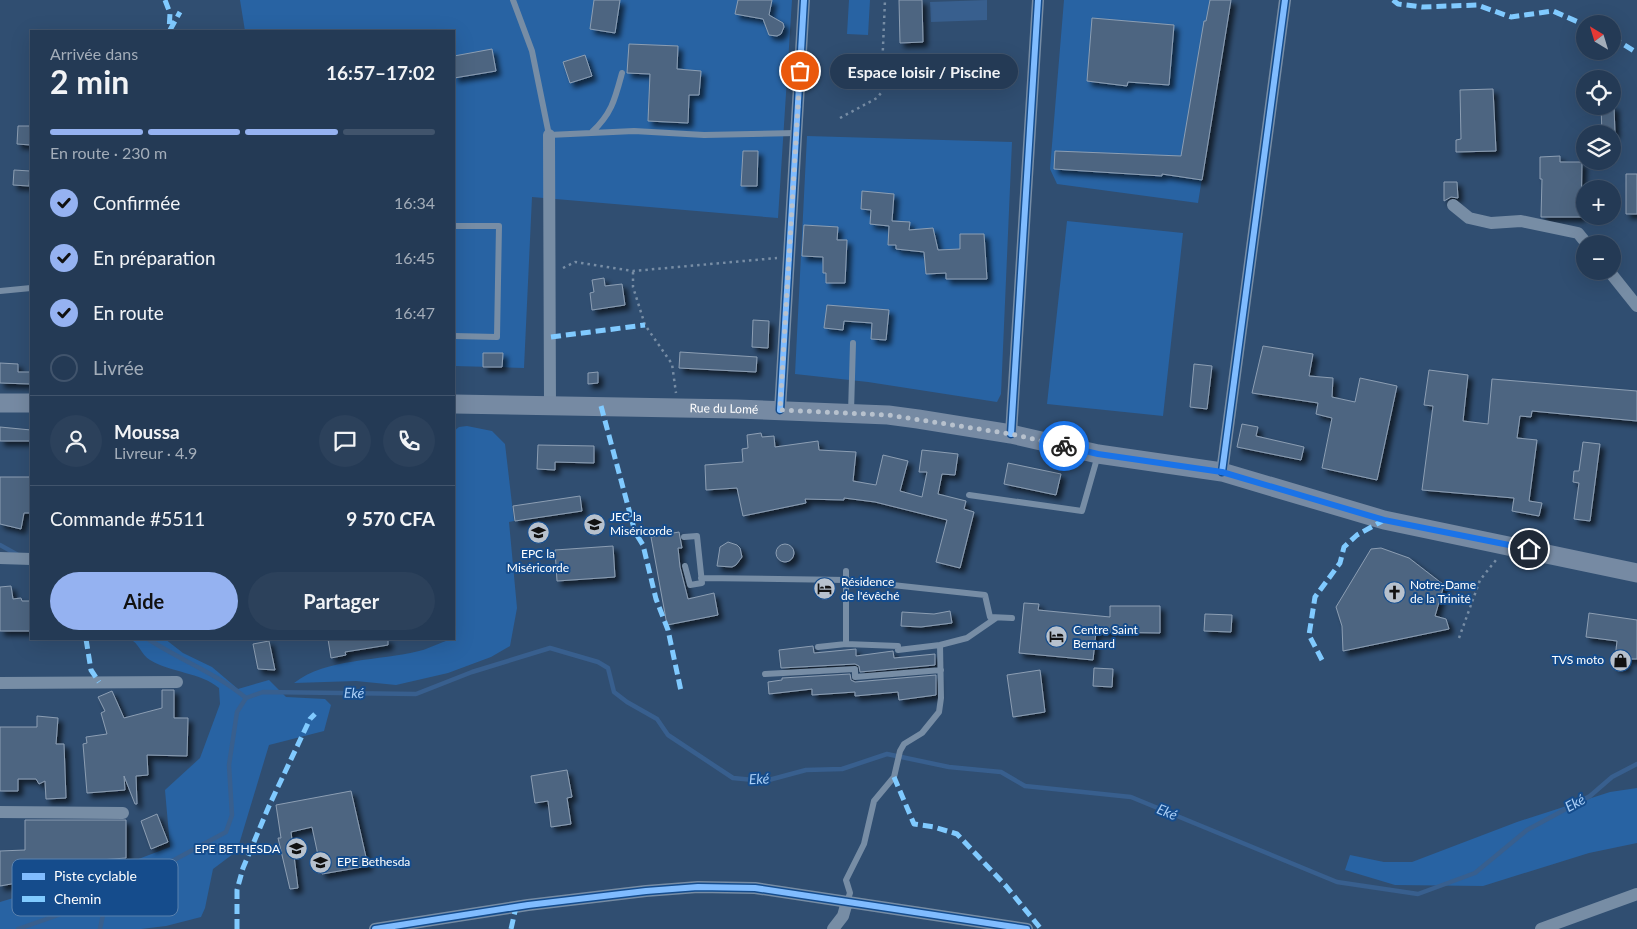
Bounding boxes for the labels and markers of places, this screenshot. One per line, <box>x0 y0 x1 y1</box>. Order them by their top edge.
pin <box>779 50 821 92</box>
callout: Espace loisir / Piscine <box>830 54 1018 88</box>
place label: JEC la Miséricorde <box>610 509 672 538</box>
school or university icon: JEC la Miséricorde <box>582 512 606 536</box>
school or university icon: EPC la Miséricorde <box>526 521 550 545</box>
pin <box>1508 528 1550 570</box>
place label: EPC la Miséricorde <box>507 546 569 575</box>
place label: Résidence de l'évêché <box>841 574 900 603</box>
hotel icon: Résidence de l'évêché <box>813 577 837 601</box>
place label: Notre-Dame de la Trinité <box>1410 577 1476 606</box>
church icon: Notre-Dame de la Trinité <box>1382 580 1406 604</box>
place label: Centre Saint Bernard <box>1073 622 1139 651</box>
hotel icon: Centre Saint Bernard <box>1045 625 1069 649</box>
shop icon: TVS moto <box>1608 648 1632 672</box>
place label: TVS moto <box>1552 652 1604 667</box>
school or university icon: EPE BETHESDA <box>284 837 308 861</box>
place label: EPE BETHESDA <box>194 841 281 856</box>
school or university icon: EPE Bethesda <box>309 850 333 874</box>
place label: EPE Bethesda <box>337 854 410 869</box>

